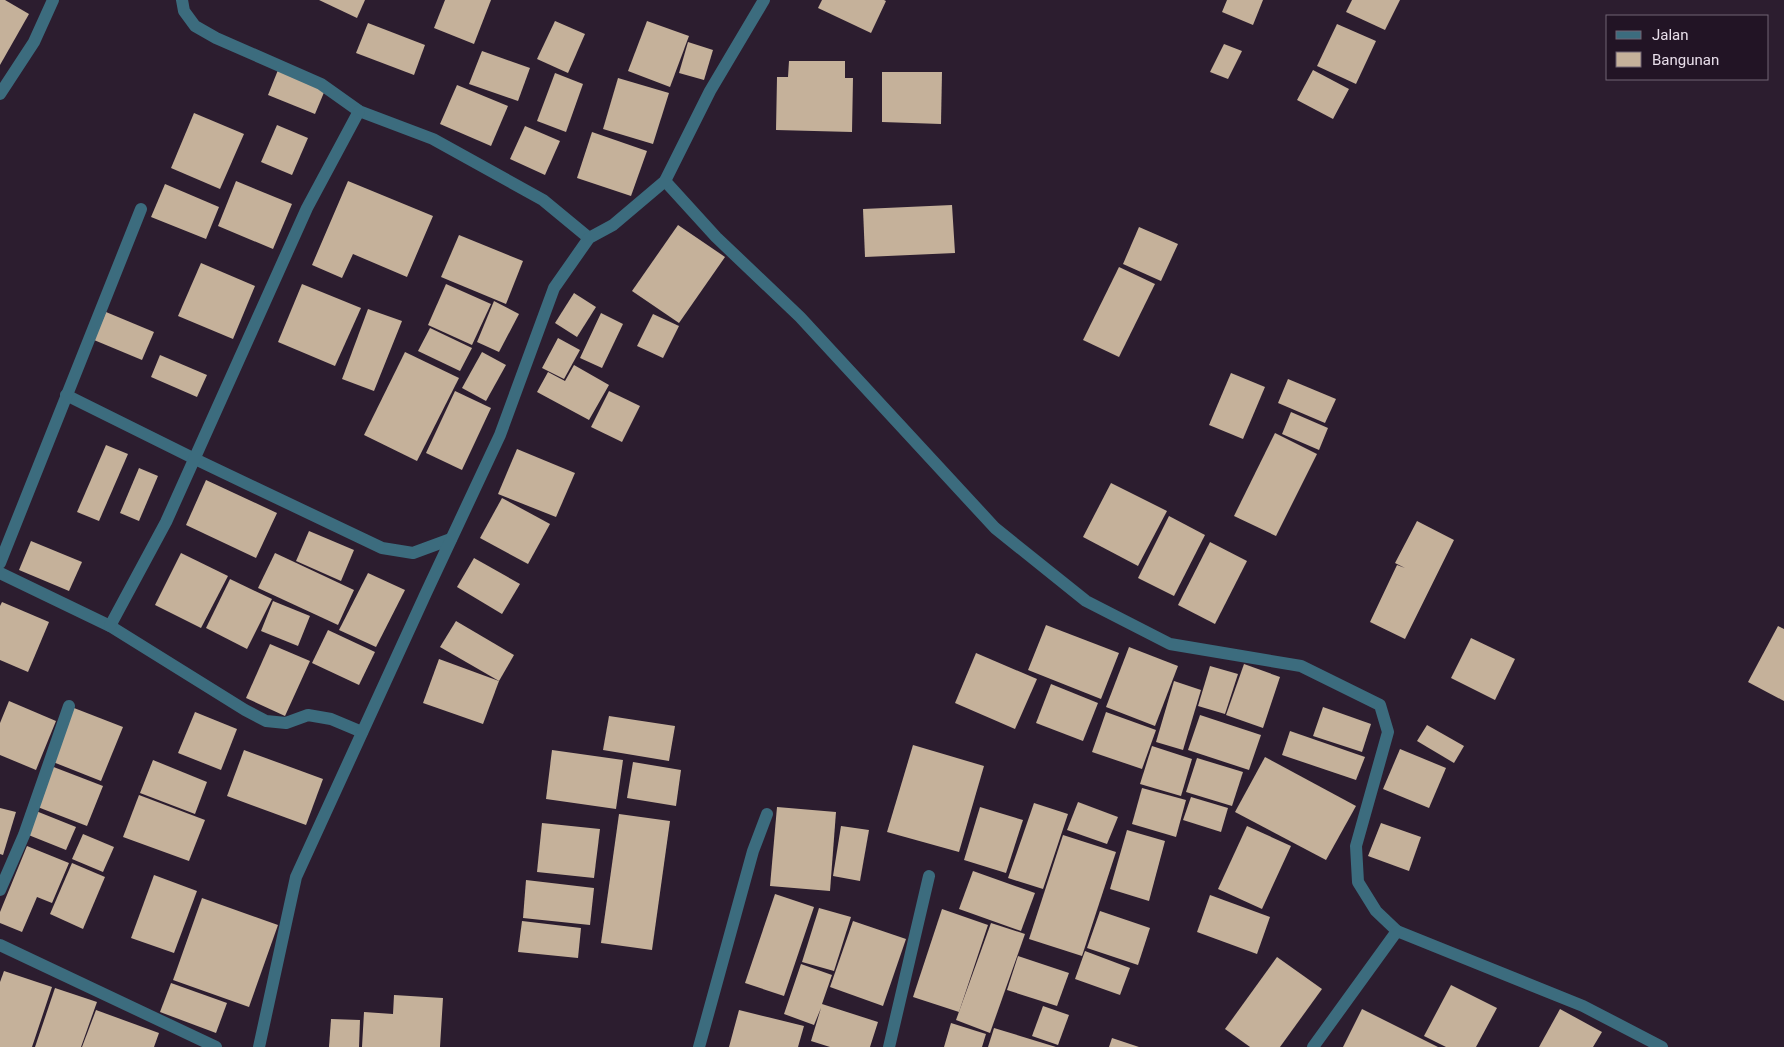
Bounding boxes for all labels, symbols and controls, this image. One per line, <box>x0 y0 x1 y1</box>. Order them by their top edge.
legend <box>1606 15 1769 80</box>
text: Jalan <box>1652 26 1689 44</box>
text: Bangunan <box>1652 51 1719 69</box>

